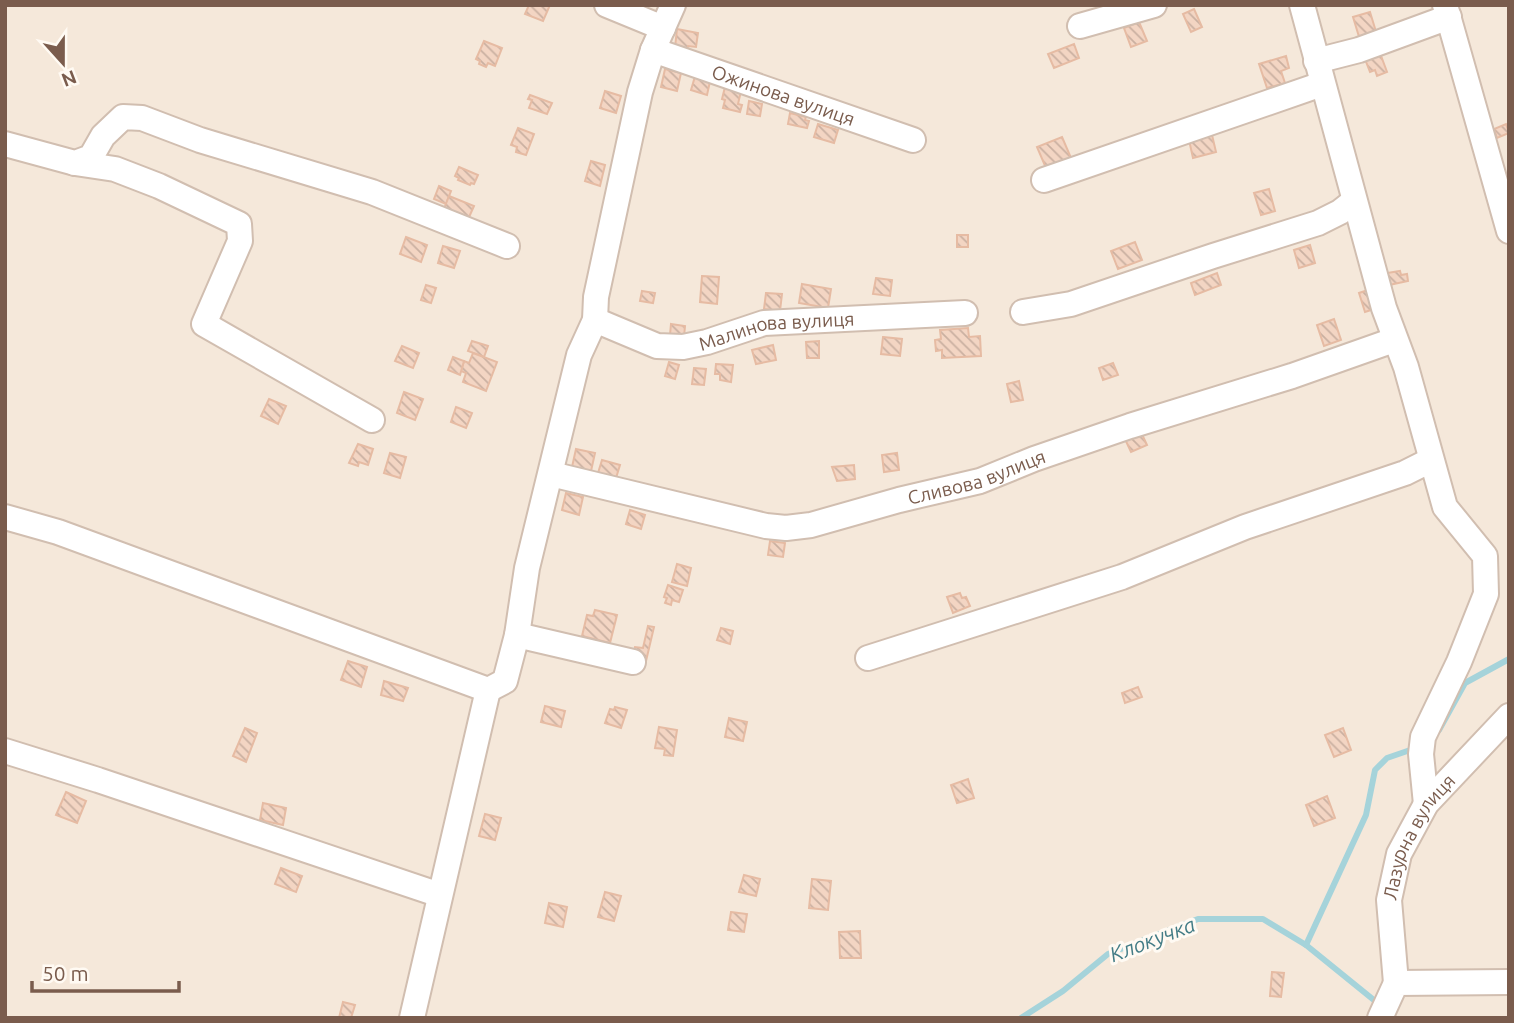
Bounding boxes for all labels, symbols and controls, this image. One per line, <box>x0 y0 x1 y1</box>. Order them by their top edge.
north arrow <box>28 28 98 98</box>
street label: Ожинова вулиця <box>709 60 858 130</box>
text: N <box>59 66 80 92</box>
street label: Малинова вулиця <box>696 308 855 355</box>
street label: Сливова вулиця <box>905 445 1048 509</box>
street label: Лазурна вулиця <box>1378 769 1459 902</box>
water label: Клокучка <box>1106 912 1198 966</box>
scale bar <box>32 950 178 994</box>
text: 50 m <box>42 961 89 985</box>

